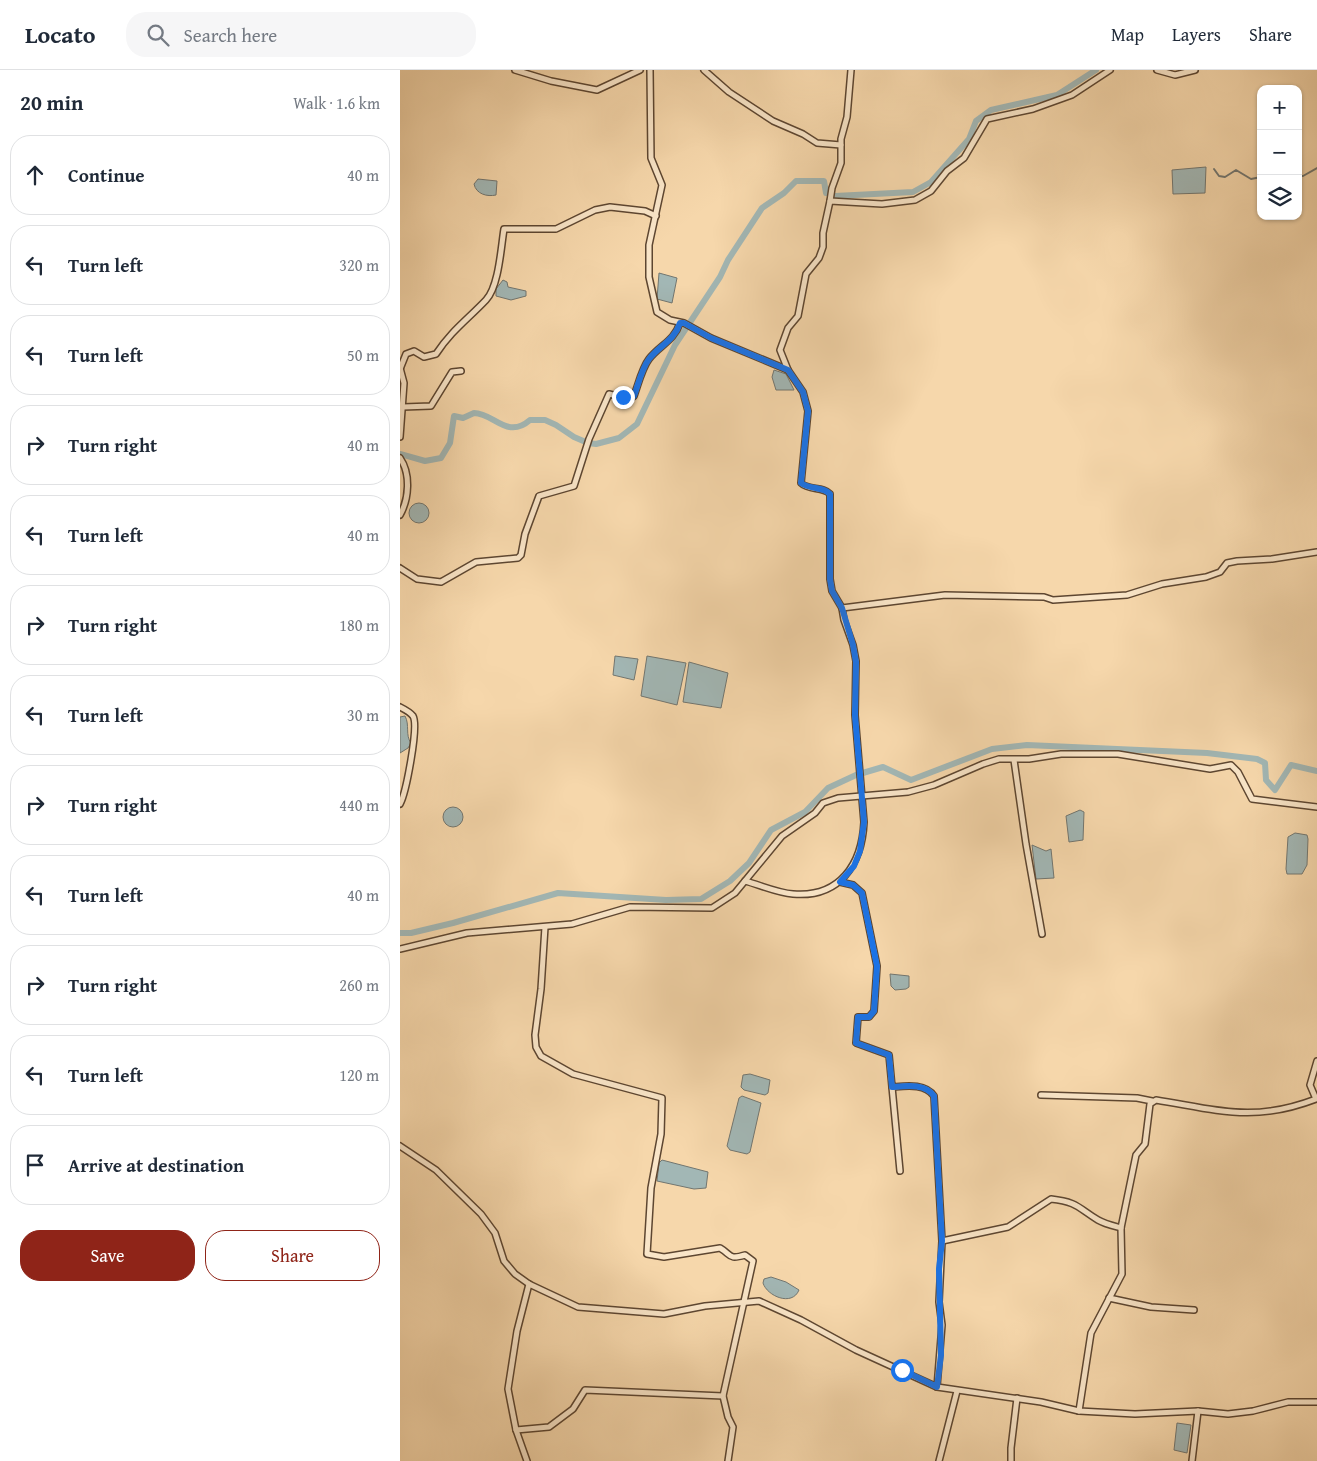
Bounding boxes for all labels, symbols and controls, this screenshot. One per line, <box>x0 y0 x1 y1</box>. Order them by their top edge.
search box <box>126 12 476 57</box>
text: Locato <box>25 17 96 52</box>
icon: search <box>144 21 172 49</box>
text: Search here <box>184 21 277 49</box>
text: Map <box>1111 21 1144 48</box>
text: Layers <box>1172 21 1221 48</box>
text: Share <box>1249 21 1292 48</box>
map controls <box>1257 85 1302 220</box>
button: + <box>1257 85 1302 130</box>
text: 20 min <box>20 87 83 118</box>
text: Walk · 1.6 km <box>293 91 380 115</box>
button: − <box>1257 130 1302 175</box>
icon: ahead <box>21 161 49 189</box>
text: Continue <box>68 161 145 189</box>
text: 40 m <box>347 163 379 187</box>
button: layers <box>1257 175 1302 220</box>
icon: left <box>21 251 49 279</box>
text: Turn left <box>68 251 143 279</box>
text: 320 m <box>339 253 379 277</box>
icon: left <box>21 341 49 369</box>
text: Turn left <box>68 341 143 369</box>
text: 50 m <box>347 343 379 367</box>
route end <box>612 386 635 409</box>
icon: right <box>21 431 49 459</box>
text: Turn right <box>68 431 157 459</box>
text: 40 m <box>347 433 379 457</box>
icon: left <box>21 521 49 549</box>
text: Turn left <box>68 521 143 549</box>
text: 40 m <box>347 523 379 547</box>
icon: right <box>21 611 49 639</box>
text: Turn right <box>68 611 157 639</box>
text: 180 m <box>339 613 379 637</box>
icon: left <box>21 701 49 729</box>
text: Turn left <box>68 701 143 729</box>
text: 30 m <box>347 703 379 727</box>
icon: right <box>21 791 49 819</box>
text: Turn right <box>68 791 157 819</box>
text: 440 m <box>339 793 379 817</box>
icon: left <box>21 881 49 909</box>
text: Turn left <box>68 881 143 909</box>
text: 40 m <box>347 883 379 907</box>
icon: right <box>21 971 49 999</box>
text: Turn right <box>68 971 157 999</box>
text: 260 m <box>339 973 379 997</box>
icon: left <box>21 1061 49 1089</box>
text: Turn left <box>68 1061 143 1089</box>
text: 120 m <box>339 1063 379 1087</box>
icon: arrive <box>21 1151 49 1179</box>
text: Arrive at destination <box>68 1151 244 1179</box>
button: Save <box>20 1230 195 1281</box>
button: Share <box>205 1230 380 1281</box>
route start <box>891 1359 914 1382</box>

